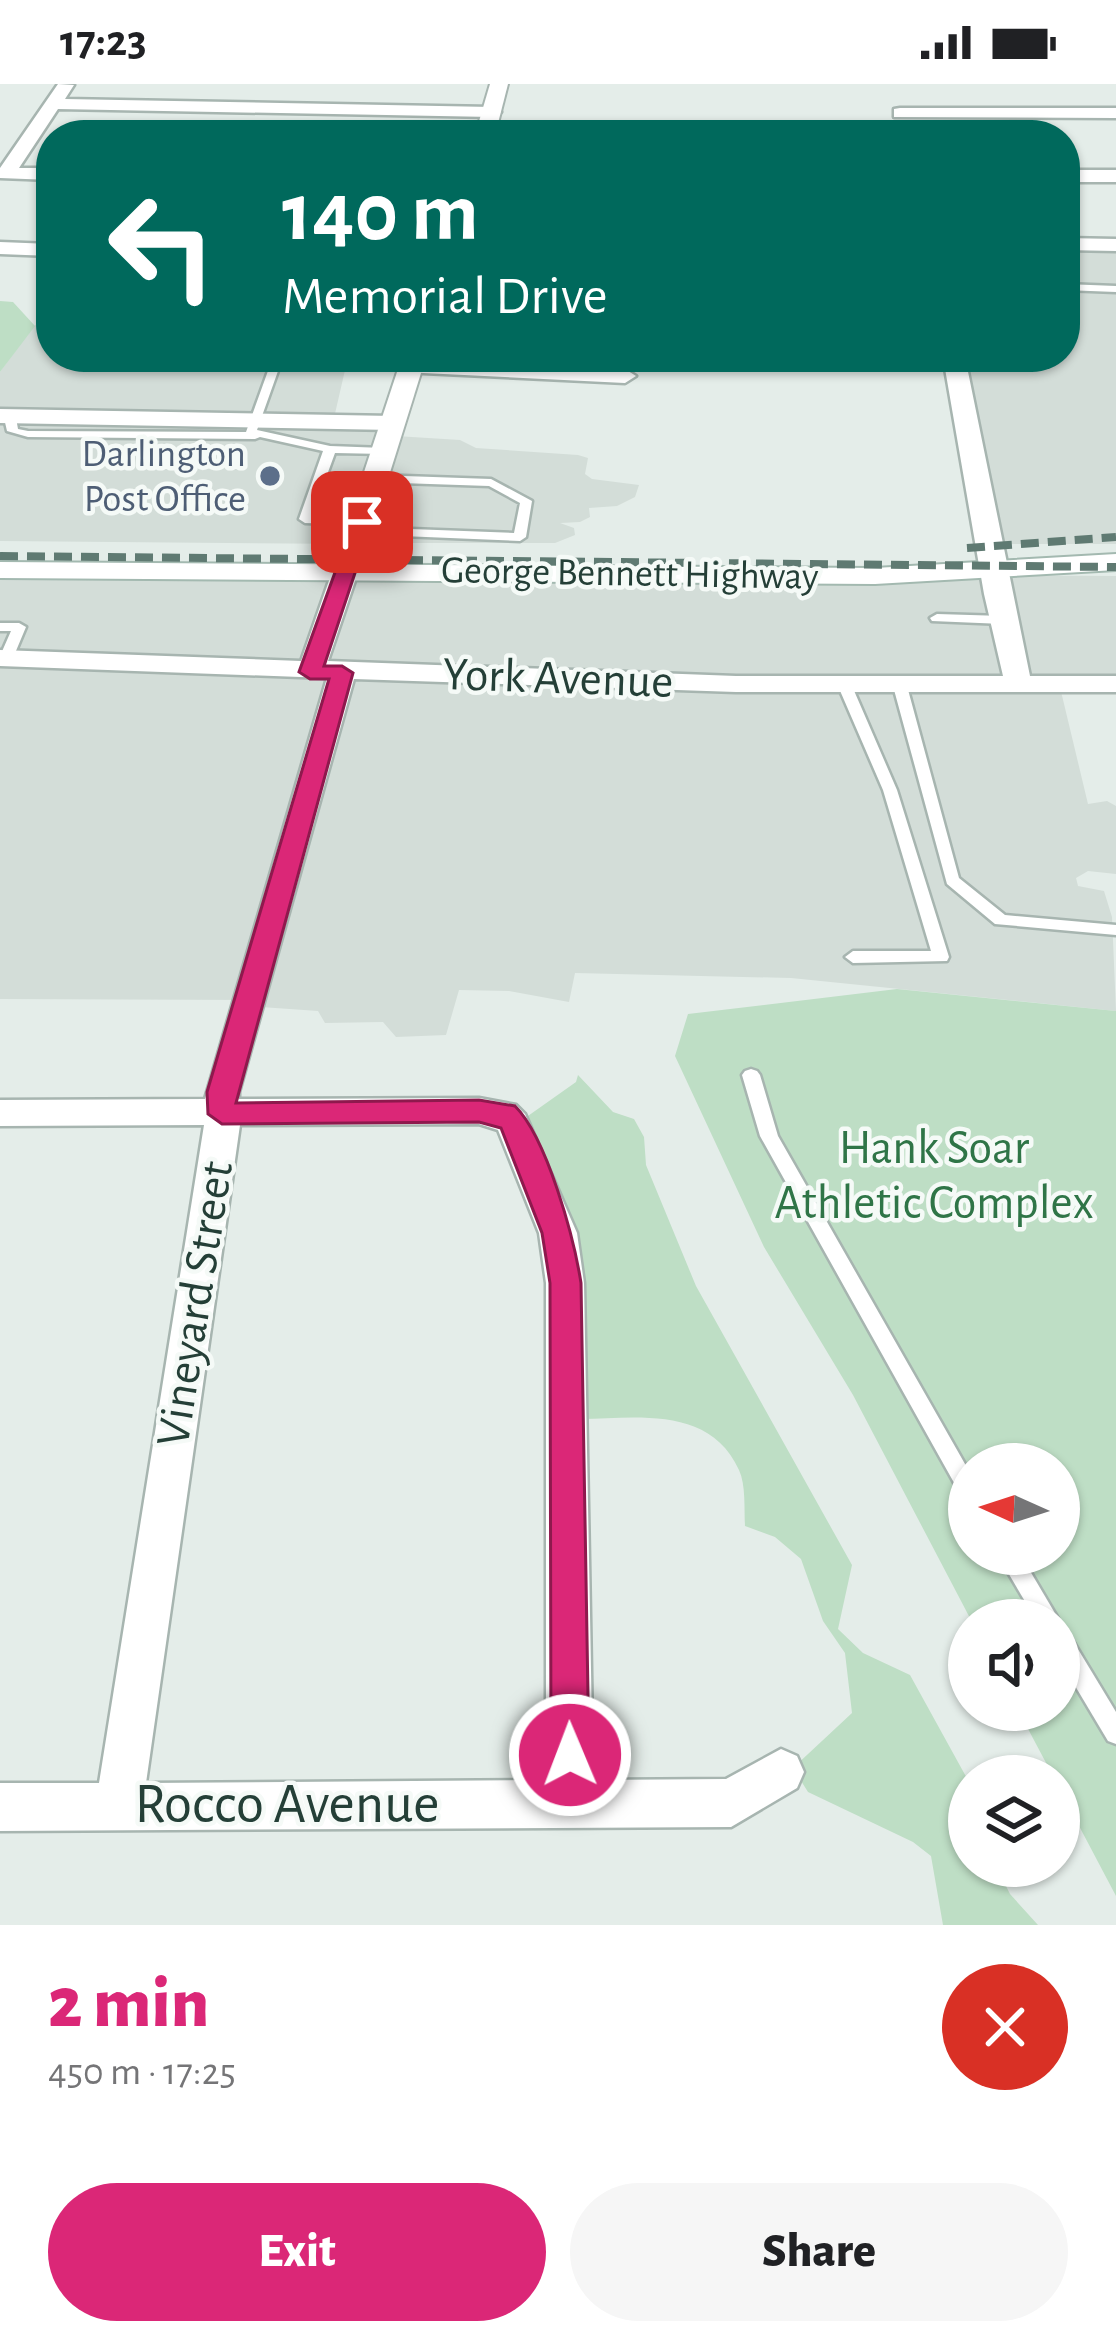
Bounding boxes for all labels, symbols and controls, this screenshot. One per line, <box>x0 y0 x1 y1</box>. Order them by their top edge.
text: 17:23 <box>60 19 147 64</box>
icon: left <box>84 168 240 324</box>
text: 140 m <box>282 172 479 256</box>
text: Memorial Drive <box>282 270 608 324</box>
place label: Darlington Post Office <box>82 435 246 519</box>
marker: Darlington Post Office <box>257 463 283 489</box>
pin <box>311 471 413 573</box>
icon: arrive <box>329 489 395 555</box>
street label: George Bennett Highway <box>441 551 819 597</box>
street label: York Avenue <box>442 651 674 707</box>
park label: Hank Soar Athletic Complex <box>774 1125 1094 1228</box>
street label: Vineyard Street <box>150 1158 242 1450</box>
north arrow <box>948 1443 1080 1575</box>
map controls <box>948 1443 1080 1887</box>
button: sound <box>948 1599 1080 1731</box>
position arrow <box>507 1692 633 1818</box>
button: layers <box>948 1755 1080 1887</box>
street label: Rocco Avenue <box>134 1776 440 1833</box>
button: close <box>942 1964 1068 2090</box>
text: 2 min <box>48 1968 209 2040</box>
text: 450 m · 17:25 <box>48 2053 236 2092</box>
button: Exit <box>48 2183 546 2321</box>
button: Share <box>570 2183 1068 2321</box>

